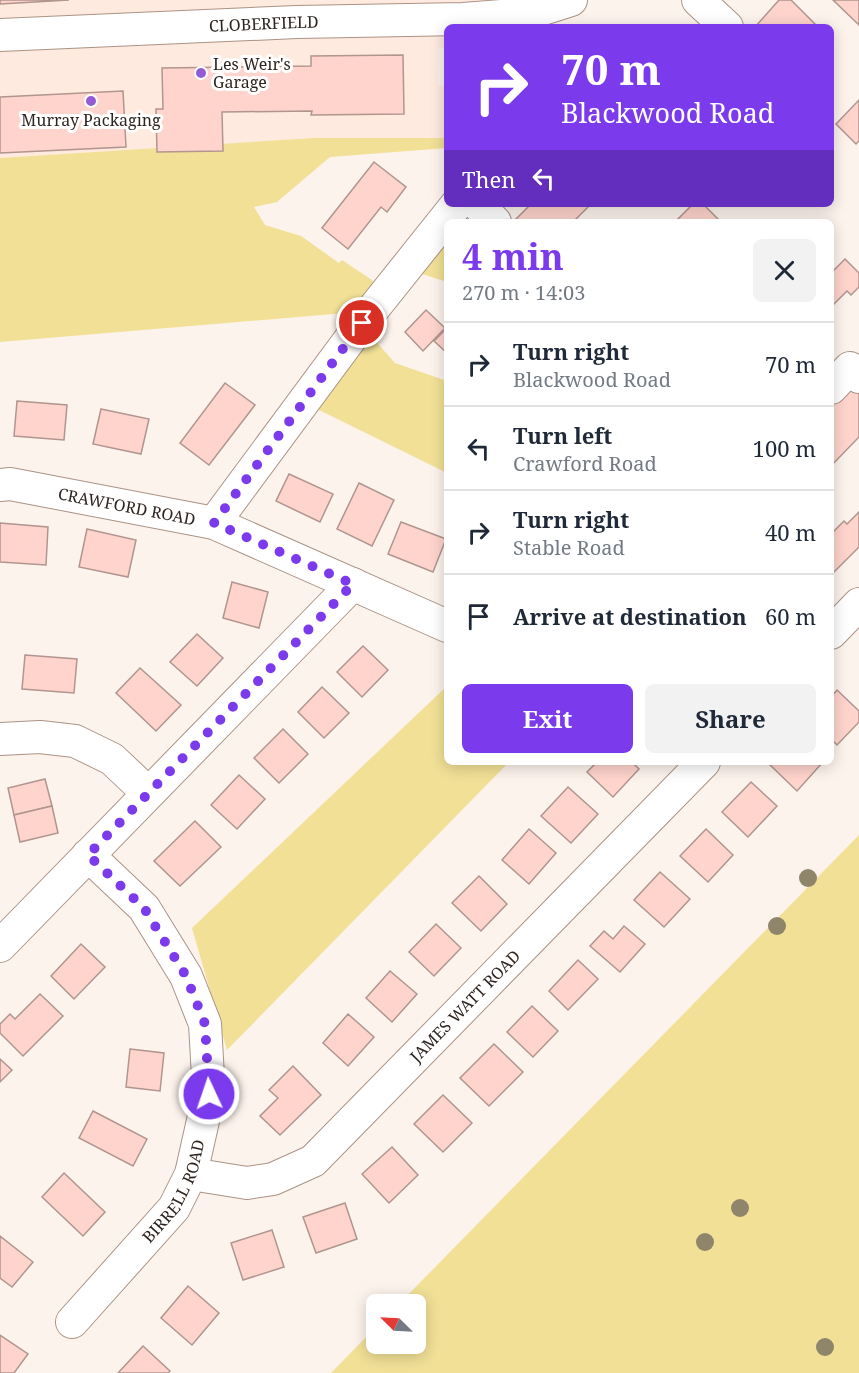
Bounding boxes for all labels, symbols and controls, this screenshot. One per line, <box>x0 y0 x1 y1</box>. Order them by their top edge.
street label: CLOBERFIELD <box>209 11 319 37</box>
text: 70 m <box>561 40 661 97</box>
icon: right <box>462 48 540 126</box>
place label: Les Weir's Garage <box>213 53 291 93</box>
marker: Les Weir's Garage <box>194 66 208 80</box>
marker: Murray Packaging <box>84 94 98 108</box>
text: Blackwood Road <box>561 94 774 131</box>
place label: Murray Packaging <box>21 109 161 131</box>
icon: left <box>527 162 560 195</box>
text: Then <box>462 164 515 194</box>
text: 4 min <box>462 232 564 281</box>
button: close <box>753 239 816 302</box>
text: 270 m · 14:03 <box>462 279 585 306</box>
pin <box>336 297 387 348</box>
icon: arrive <box>345 306 378 339</box>
text: Turn right <box>513 336 629 366</box>
icon: right <box>462 348 495 381</box>
text: 70 m <box>765 349 816 379</box>
text: Blackwood Road <box>513 366 671 393</box>
text: Turn left <box>513 420 612 450</box>
icon: left <box>462 432 495 465</box>
text: 100 m <box>753 433 816 463</box>
text: Crawford Road <box>513 450 657 477</box>
street label: CRAWFORD ROAD <box>56 482 197 530</box>
text: Turn right <box>513 504 629 534</box>
icon: right <box>462 516 495 549</box>
text: 40 m <box>765 517 816 547</box>
text: Stable Road <box>513 534 625 561</box>
icon: arrive <box>462 600 495 633</box>
text: Arrive at destination <box>513 601 747 631</box>
text: 60 m <box>765 601 816 631</box>
button: Exit <box>462 684 633 753</box>
button: Share <box>645 684 816 753</box>
street label: JAMES WATT ROAD <box>404 945 525 1068</box>
position arrow <box>177 1062 241 1126</box>
street label: BIRRELL ROAD <box>137 1137 209 1247</box>
north arrow <box>366 1294 426 1354</box>
map controls <box>366 1294 426 1354</box>

